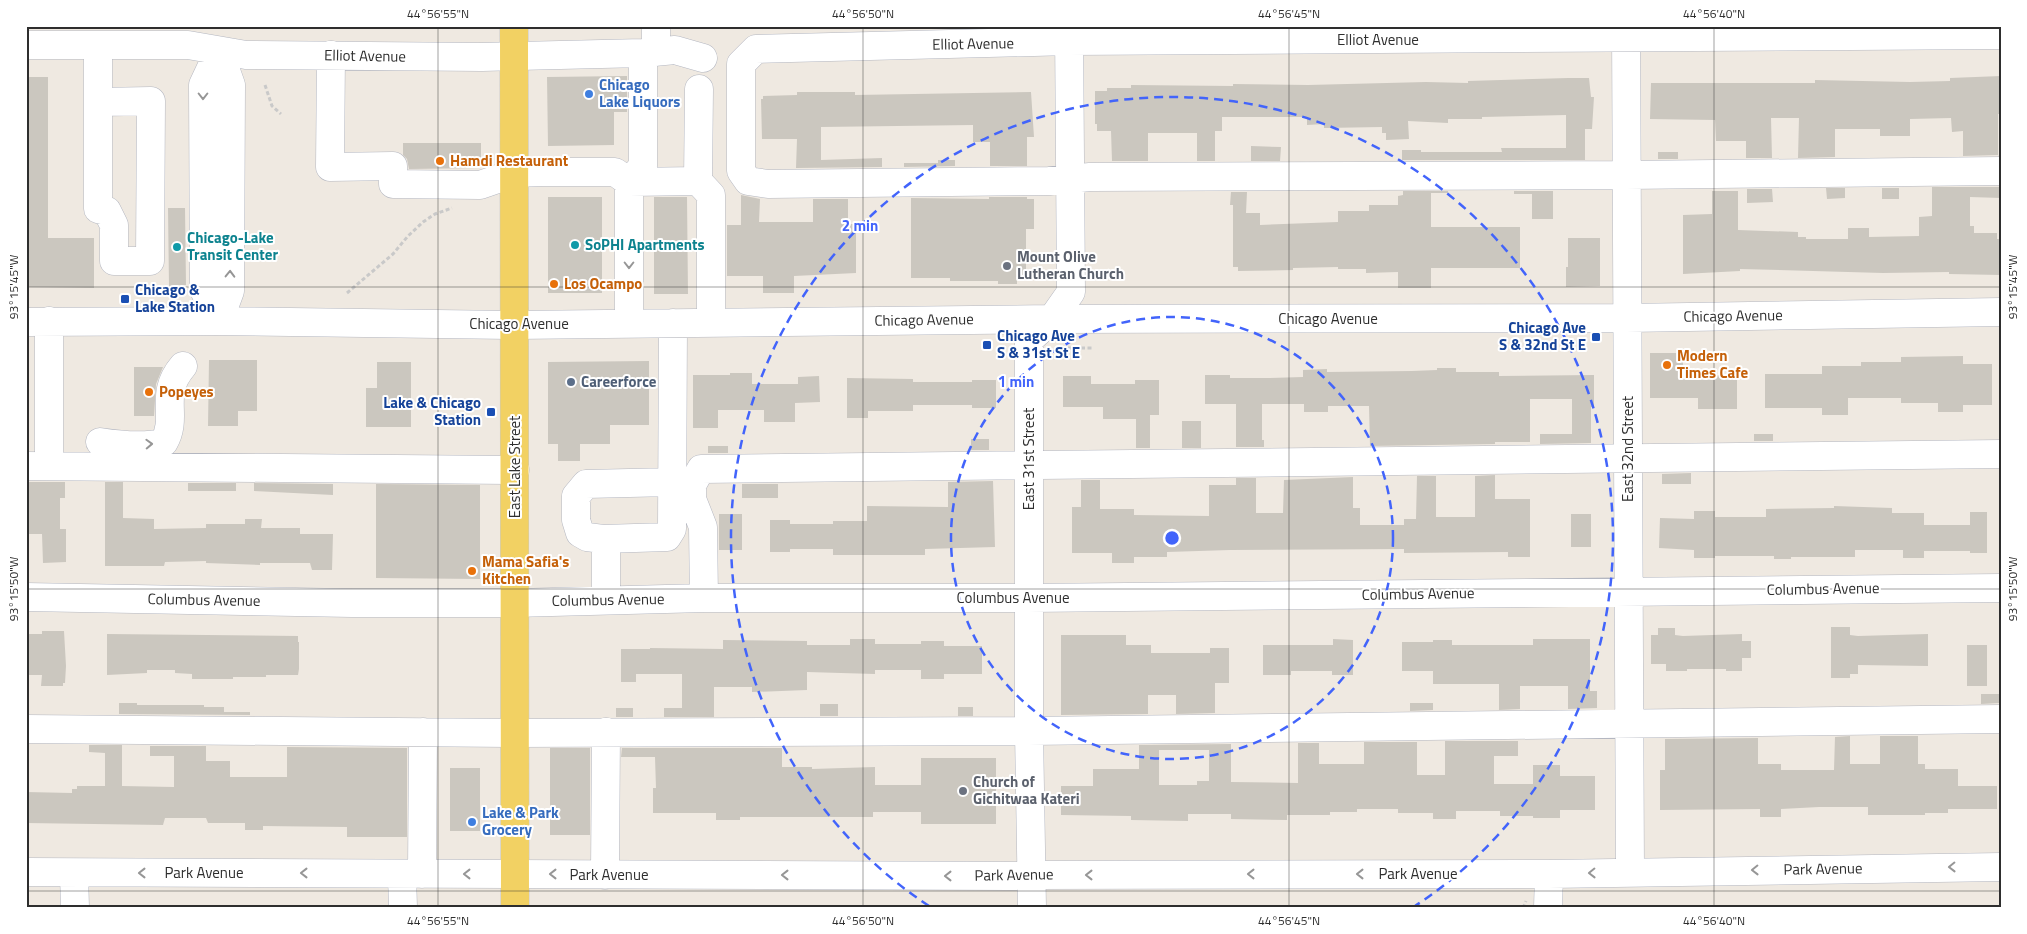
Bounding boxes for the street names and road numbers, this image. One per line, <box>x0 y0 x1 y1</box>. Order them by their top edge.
street label: Elliot Avenue <box>1337 28 1419 51</box>
street label: Elliot Avenue <box>932 31 1014 56</box>
street label: Elliot Avenue <box>324 43 406 68</box>
street label: Chicago Avenue <box>1683 303 1783 328</box>
street label: Chicago Avenue <box>874 307 974 332</box>
street label: Chicago Avenue <box>1278 307 1378 330</box>
street label: Chicago Avenue <box>469 312 569 335</box>
street label: East 32nd Street <box>1616 395 1639 502</box>
street label: East 31st Street <box>1017 407 1040 510</box>
street label: East Lake Street <box>503 415 526 518</box>
street label: Columbus Avenue <box>1766 576 1880 601</box>
street label: Columbus Avenue <box>1361 581 1475 606</box>
street label: Columbus Avenue <box>957 586 1069 609</box>
street label: Columbus Avenue <box>147 587 261 612</box>
street label: Columbus Avenue <box>551 587 665 612</box>
street label: Park Avenue <box>1783 856 1863 881</box>
street label: Park Avenue <box>165 861 243 884</box>
street label: Park Avenue <box>974 862 1054 887</box>
street label: Park Avenue <box>1379 862 1457 885</box>
street label: Park Avenue <box>570 863 648 886</box>

